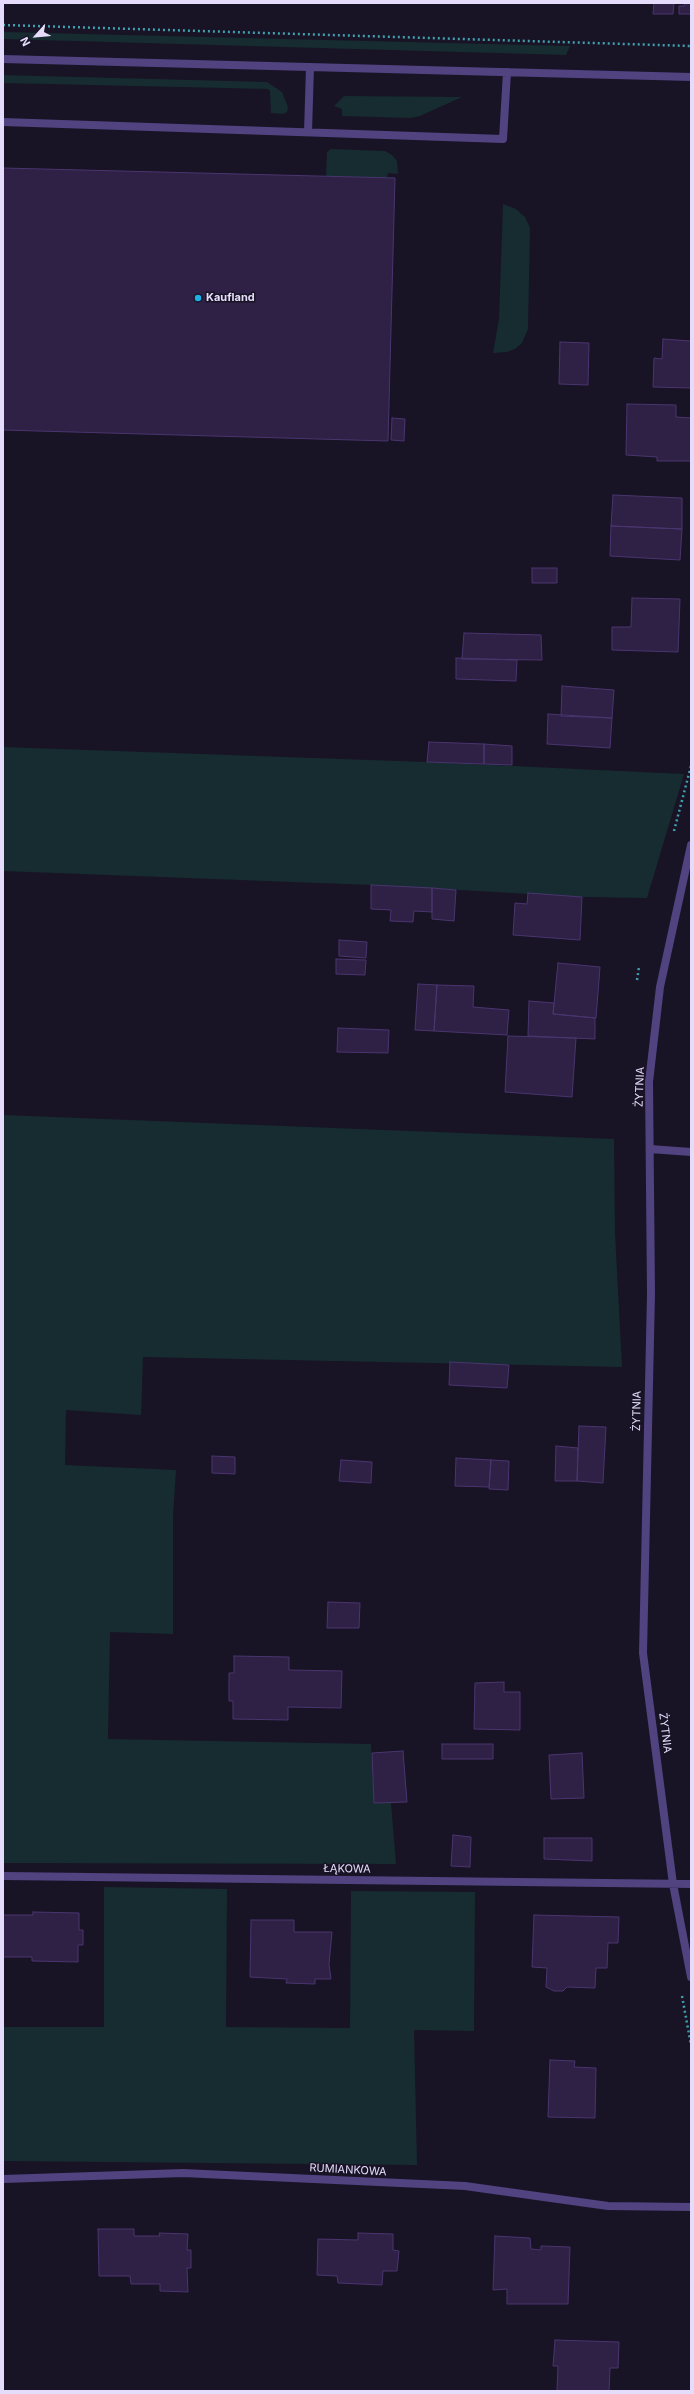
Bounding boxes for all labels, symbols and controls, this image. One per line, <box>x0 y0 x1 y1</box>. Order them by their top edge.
north arrow <box>16 16 56 56</box>
text: N <box>17 35 33 48</box>
place label: Kaufland <box>206 291 255 305</box>
marker: Kaufland <box>193 293 203 303</box>
street label: ŻYTNIA <box>633 1067 647 1107</box>
street label: ŻYTNIA <box>630 1391 644 1431</box>
street label: ŻYTNIA <box>656 1712 674 1754</box>
street label: ŁĄKOWA <box>323 1862 371 1876</box>
street label: RUMIANKOWA <box>309 2161 387 2179</box>

